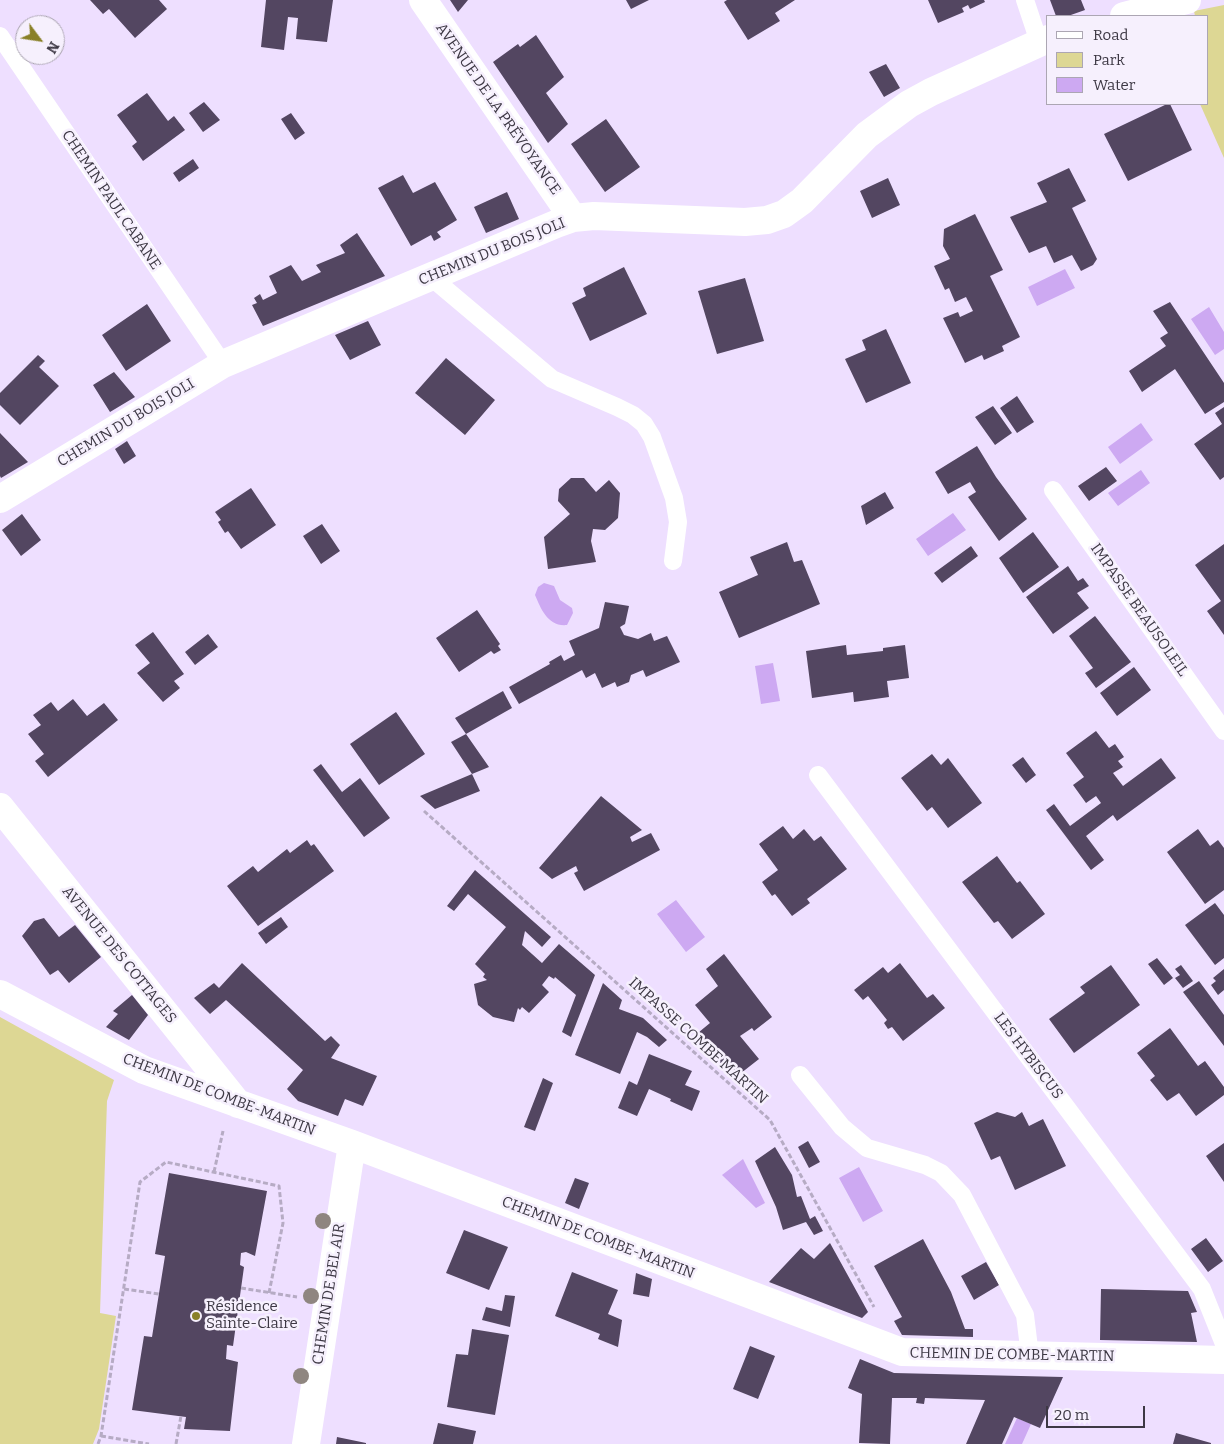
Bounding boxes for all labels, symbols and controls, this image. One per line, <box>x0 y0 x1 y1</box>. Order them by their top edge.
north arrow <box>15 15 65 65</box>
legend <box>1046 15 1209 105</box>
street label: AVENUE DE LA PRÉVOYANCE <box>432 20 564 198</box>
text: Road <box>1093 26 1128 44</box>
text: N <box>42 38 62 56</box>
text: Park <box>1093 51 1125 69</box>
text: Water <box>1093 76 1135 94</box>
street label: CHEMIN PAUL CABANE <box>58 127 164 273</box>
street label: CHEMIN DU BOIS JOLI <box>416 214 568 290</box>
street label: CHEMIN DU BOIS JOLI <box>54 375 198 471</box>
street label: IMPASSE BEAUSOLEIL <box>1086 540 1192 680</box>
street label: AVENUE DES COTTAGES <box>58 883 180 1027</box>
street label: IMPASSE COMBE MARTIN <box>625 974 771 1108</box>
street label: LES HYBISCUS <box>990 1009 1066 1103</box>
street label: CHEMIN DE COMBE-MARTIN <box>120 1050 318 1140</box>
street label: CHEMIN DE COMBE-MARTIN <box>499 1193 697 1283</box>
street label: CHEMIN DE BEL AIR <box>309 1222 349 1366</box>
place label: Résidence Sainte-Claire <box>206 1298 298 1333</box>
marker: Résidence Sainte-Claire <box>190 1310 202 1322</box>
street label: CHEMIN DE COMBE-MARTIN <box>909 1344 1115 1366</box>
scale bar <box>1049 1396 1148 1428</box>
text: 20 m <box>1054 1406 1089 1424</box>

